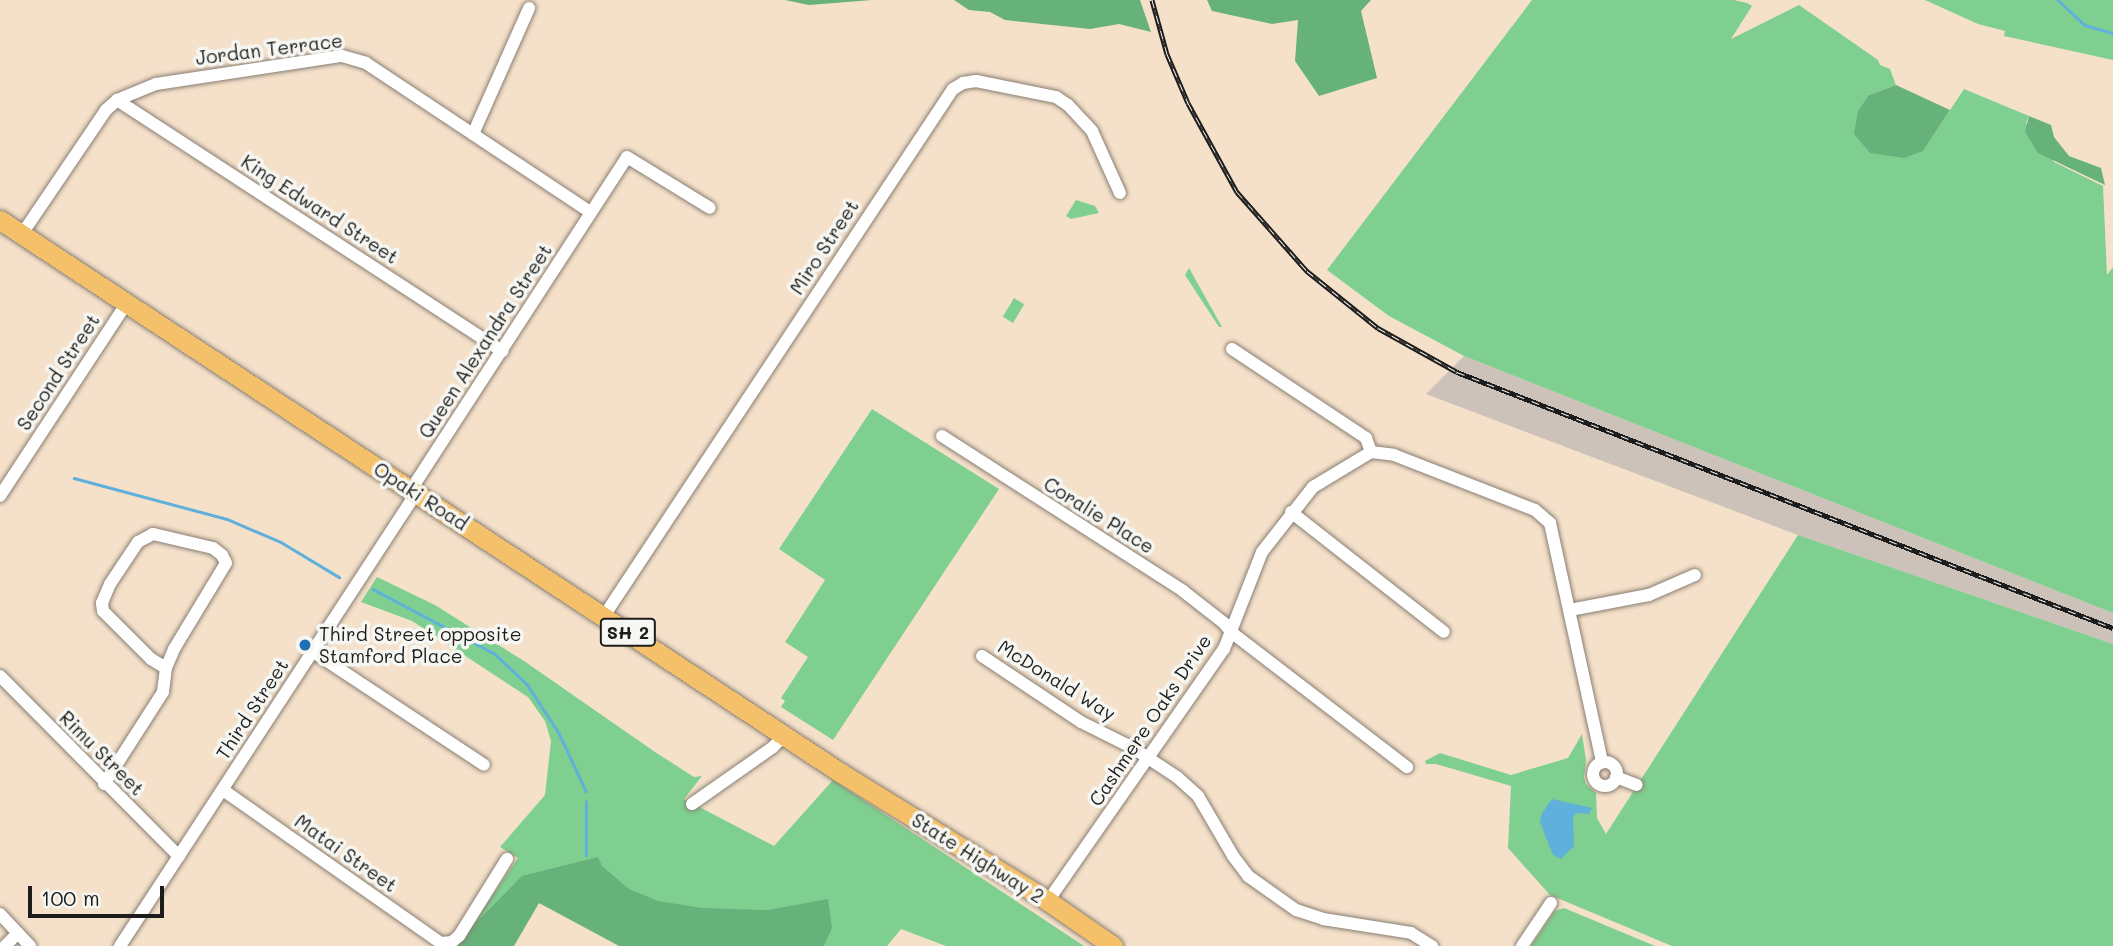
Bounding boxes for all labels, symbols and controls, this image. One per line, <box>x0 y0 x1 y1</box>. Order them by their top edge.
street label: Jordan Terrace <box>194 29 344 69</box>
street label: King Edward Street <box>237 150 403 268</box>
street label: Miro Street <box>785 195 863 299</box>
street label: Queen Alexandra Street <box>414 240 556 442</box>
street label: Second Street <box>12 310 104 434</box>
street label: Opaki Road <box>370 457 472 535</box>
street label: Coralie Place <box>1040 472 1158 558</box>
road number: SH 2 <box>598 618 658 646</box>
place label: Third Street opposite Stamford Place <box>319 623 521 667</box>
street label: Cashmere Oaks Drive <box>1084 630 1216 810</box>
street label: McDonald Way <box>994 635 1120 725</box>
marker: Third Street opposite Stamford Place <box>297 637 313 653</box>
street label: Third Street <box>211 654 293 764</box>
street label: Rimu Street <box>55 706 149 800</box>
street label: State Highway 2 <box>908 808 1048 908</box>
street label: Matai Street <box>290 809 402 897</box>
scale bar <box>32 872 168 916</box>
text: 100 m <box>41 884 100 911</box>

